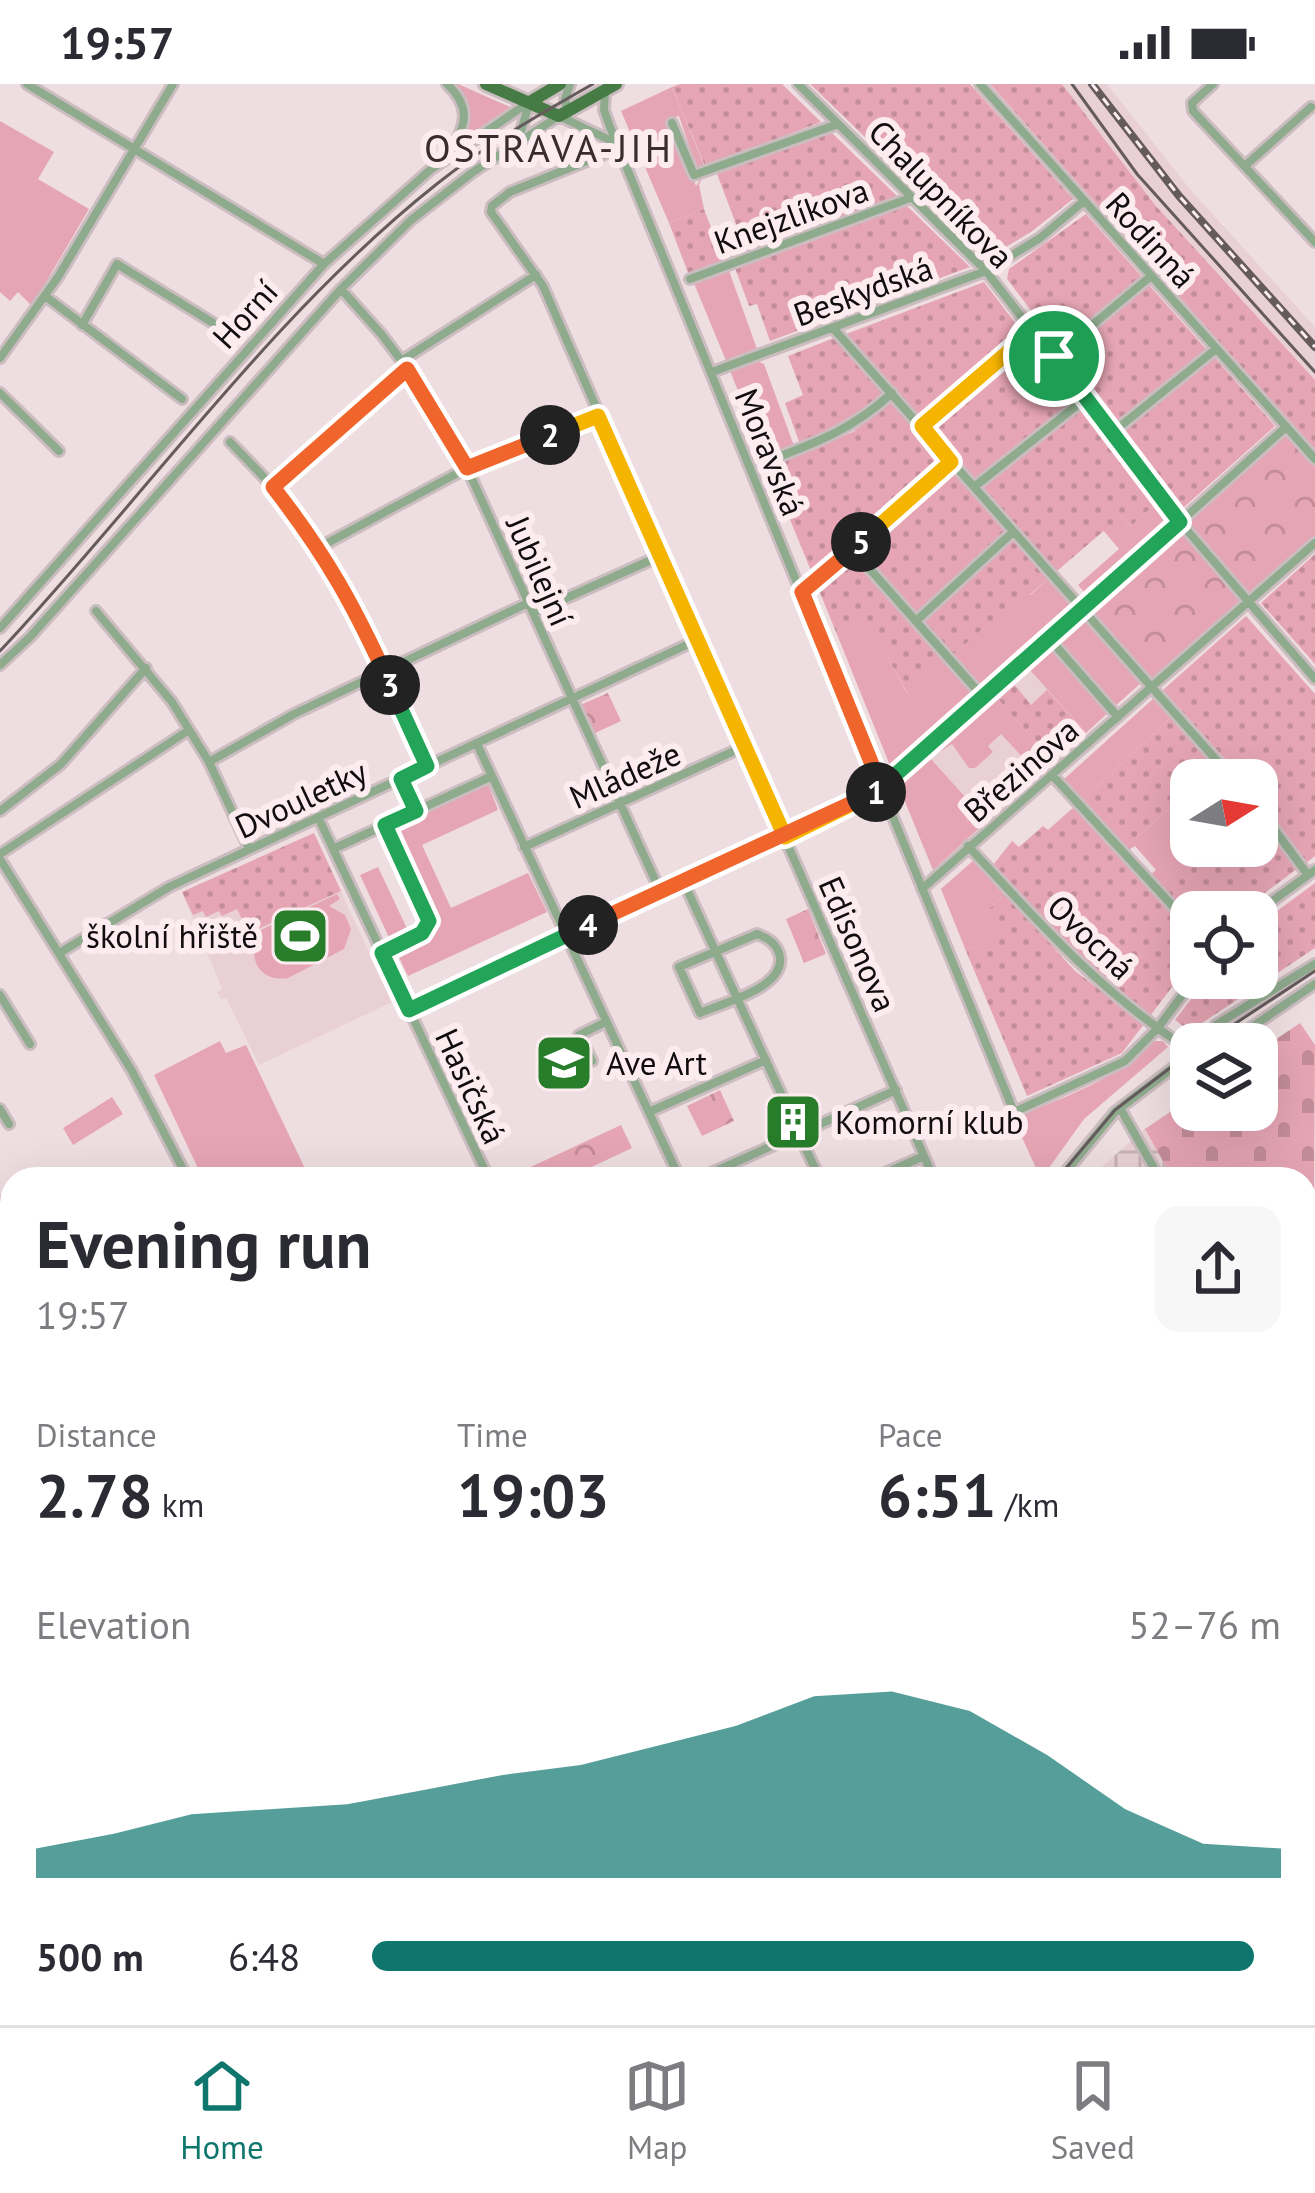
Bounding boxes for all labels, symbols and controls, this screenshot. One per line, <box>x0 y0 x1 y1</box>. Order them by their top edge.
text: 19:57 <box>60 13 174 71</box>
street label: Chalupníkova <box>860 110 1023 277</box>
district label: OSTRAVA-JIH <box>424 122 674 173</box>
street label: Knejzlíkova <box>708 168 874 263</box>
street label: Rodinná <box>1097 183 1206 297</box>
street label: Beskydská <box>787 246 938 335</box>
street label: Horní <box>203 270 287 357</box>
pin <box>1003 305 1105 407</box>
icon: arrive <box>1021 323 1087 389</box>
street label: Moravská <box>726 382 815 522</box>
pin: 2 <box>520 405 580 465</box>
text: 2 <box>541 413 559 456</box>
street label: Jubilejní <box>496 507 584 633</box>
pin: 5 <box>831 512 891 572</box>
text: 5 <box>852 520 870 563</box>
pin: 3 <box>360 655 420 715</box>
text: 3 <box>381 663 399 706</box>
street label: Březinova <box>954 708 1087 831</box>
street label: Mládeže <box>562 731 687 818</box>
street label: Dvouletky <box>228 749 374 848</box>
north arrow <box>1170 759 1278 867</box>
map controls <box>1170 759 1278 1131</box>
pin: 1 <box>846 762 906 822</box>
text: 1 <box>867 770 885 813</box>
street label: Edisonova <box>810 870 907 1018</box>
street label: Ovocná <box>1039 885 1144 988</box>
button: locate <box>1170 891 1278 999</box>
pin: 4 <box>558 895 618 955</box>
text: 4 <box>579 903 597 946</box>
sports icon: školní hřiště <box>269 905 331 967</box>
place label: školní hřiště <box>86 914 258 957</box>
street label: Hasičská <box>426 1021 517 1150</box>
button: layers <box>1170 1023 1278 1131</box>
school or university icon: Ave Art <box>533 1032 595 1094</box>
place label: Ave Art <box>606 1041 707 1084</box>
building icon: Komorní klub <box>762 1091 824 1153</box>
place label: Komorní klub <box>835 1100 1024 1143</box>
text: Evening run <box>36 1201 371 1286</box>
button: share <box>1155 1206 1281 1332</box>
text: 19:57 <box>36 1289 130 1340</box>
text: Distance <box>36 1413 157 1456</box>
text: Time <box>457 1413 528 1456</box>
text: Pace <box>878 1413 943 1456</box>
text: 2.78 <box>36 1456 153 1534</box>
text: 19:03 <box>457 1456 609 1534</box>
text: 6:51 <box>878 1456 996 1534</box>
text: km <box>153 1483 204 1526</box>
text: /km <box>996 1483 1059 1526</box>
text: Elevation <box>36 1599 191 1650</box>
text: 52–76 m <box>1128 1599 1281 1650</box>
text: 500 m <box>36 1931 144 1982</box>
text: 6:48 <box>228 1931 300 1982</box>
tab: Home <box>180 2053 264 2168</box>
tab: Map <box>624 2053 690 2168</box>
tab: Saved <box>1051 2053 1135 2168</box>

